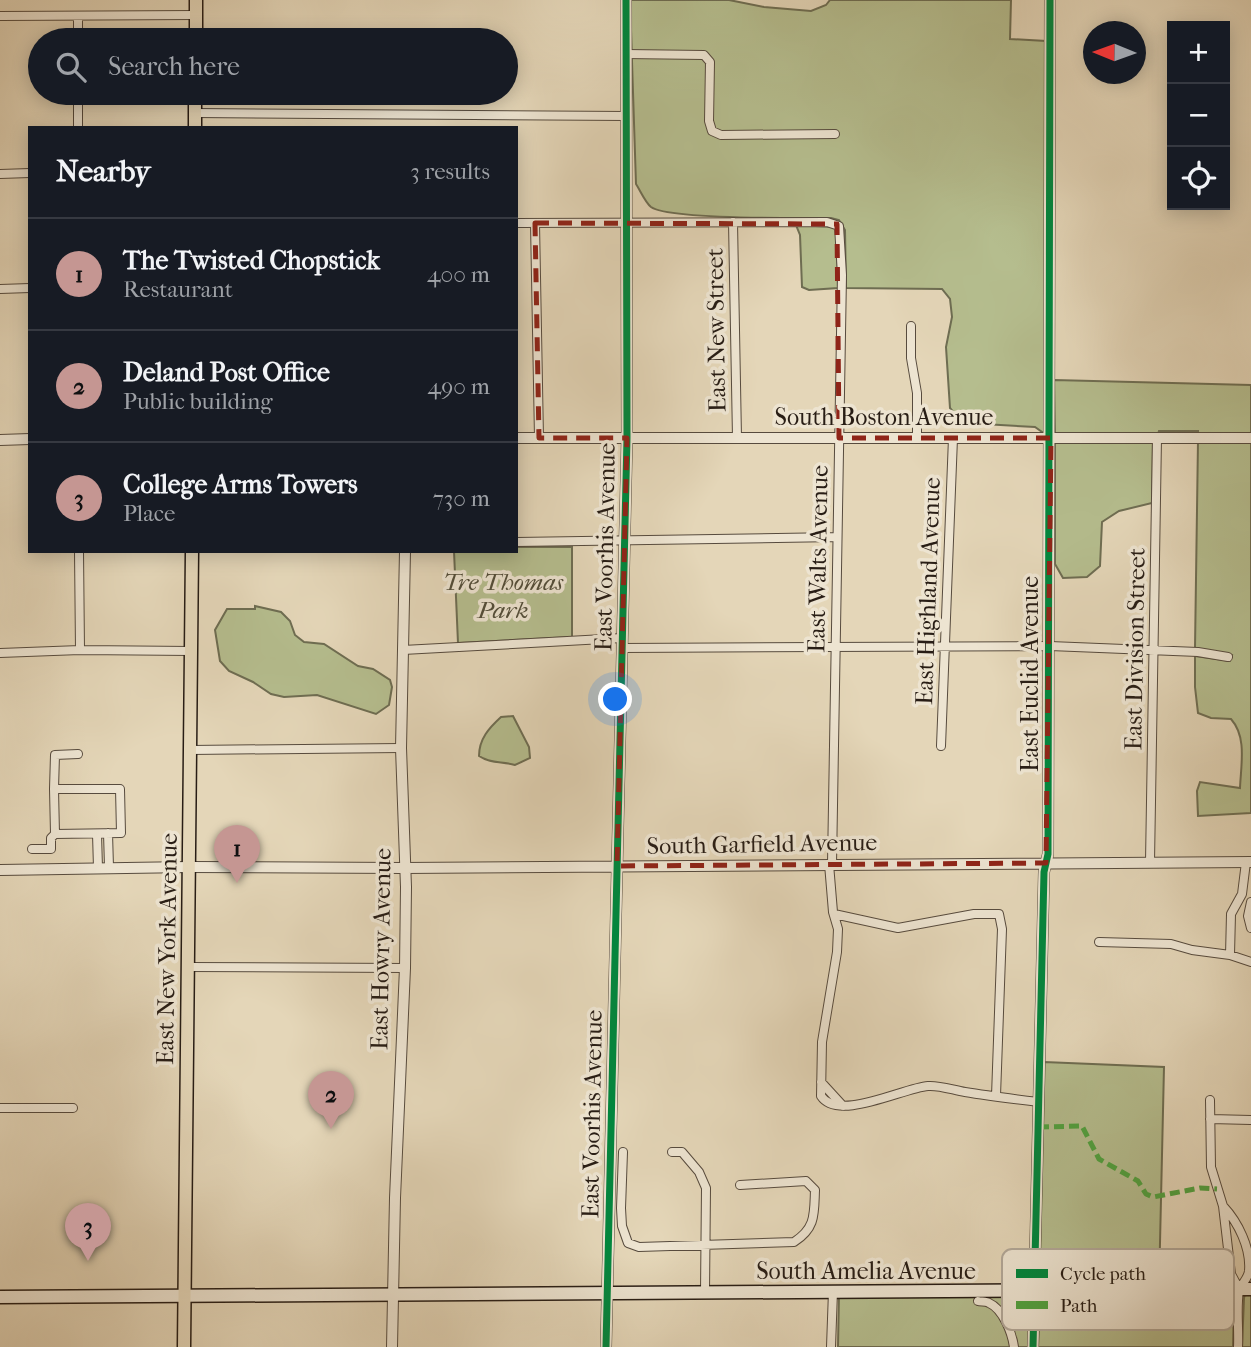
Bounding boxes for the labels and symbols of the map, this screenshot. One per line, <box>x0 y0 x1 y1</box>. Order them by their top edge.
north arrow <box>1083 21 1146 84</box>
street label: East New Street <box>701 247 731 412</box>
street label: South Boston Avenue <box>775 403 994 431</box>
street label: East Voorhis Avenue <box>589 442 621 652</box>
street label: East Walts Avenue <box>802 465 834 653</box>
street label: East Highland Avenue <box>910 477 946 705</box>
street label: East Division Street <box>1119 547 1151 751</box>
park label: Tre Thomas Park <box>443 568 564 624</box>
street label: East Euclid Avenue <box>1016 576 1044 772</box>
your location <box>598 682 632 716</box>
pin: 1 <box>214 825 260 883</box>
street label: South Garfield Avenue <box>646 828 878 860</box>
street label: East New York Avenue <box>151 833 183 1065</box>
street label: East Howry Avenue <box>365 848 397 1050</box>
street label: East Voorhis Avenue <box>576 1009 608 1219</box>
pin: 2 <box>308 1071 354 1129</box>
pin: 3 <box>65 1203 111 1261</box>
legend <box>1002 1249 1234 1330</box>
street label: South Amelia Avenue <box>756 1257 976 1285</box>
text: Cycle path <box>1060 1263 1146 1285</box>
text: Path <box>1060 1295 1098 1317</box>

